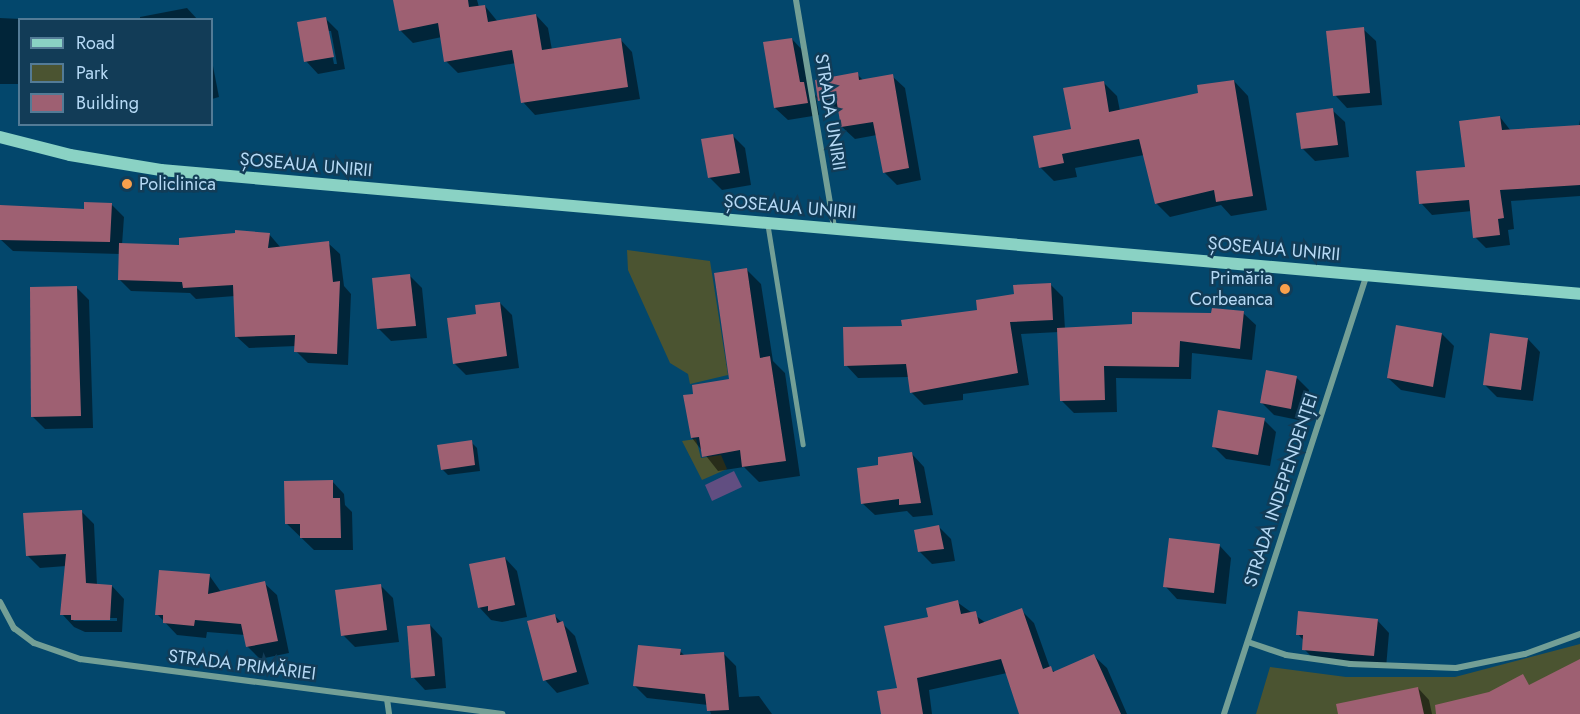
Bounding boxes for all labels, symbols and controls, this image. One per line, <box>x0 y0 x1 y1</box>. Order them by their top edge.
legend <box>18 18 213 126</box>
text: Road <box>76 30 115 56</box>
street label: STRADA UNIRII <box>810 52 850 172</box>
text: Park <box>76 60 108 86</box>
text: Building <box>76 90 139 116</box>
street label: ȘOSEAUA UNIRII <box>239 148 373 182</box>
place label: Policlinica <box>139 173 216 195</box>
marker: Policlinica <box>120 177 134 191</box>
street label: ȘOSEAUA UNIRII <box>723 190 857 224</box>
street label: ȘOSEAUA UNIRII <box>1207 232 1341 266</box>
place label: Primăria Corbeanca <box>1190 268 1273 310</box>
marker: Primăria Corbeanca <box>1278 282 1292 296</box>
street label: STRADA INDEPENDENȚEI <box>1239 391 1323 589</box>
street label: STRADA PRIMĂRIEI <box>167 645 317 685</box>

